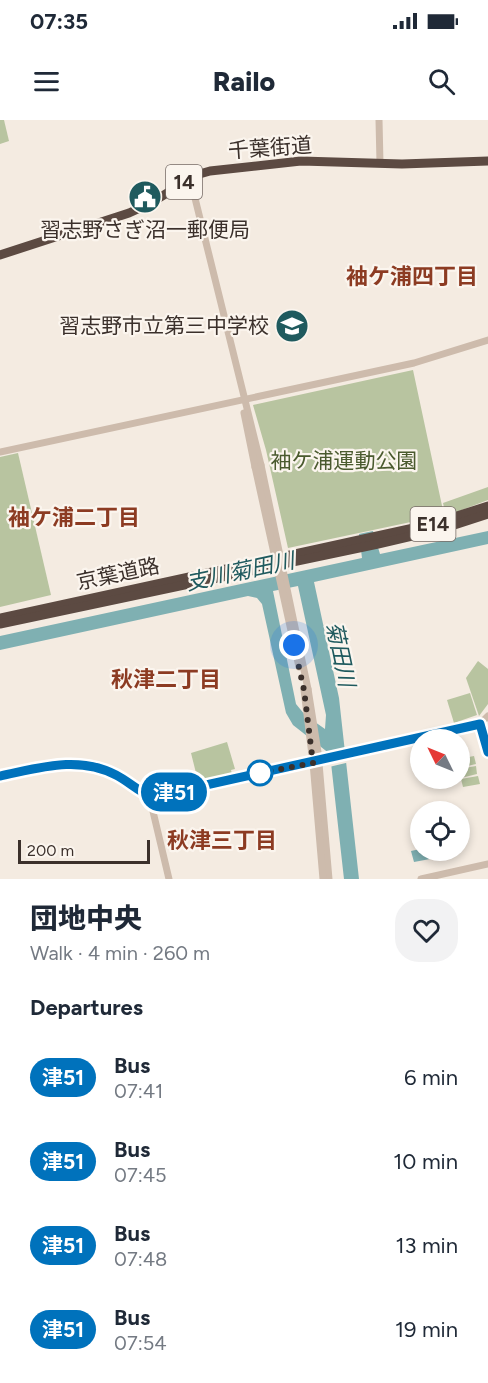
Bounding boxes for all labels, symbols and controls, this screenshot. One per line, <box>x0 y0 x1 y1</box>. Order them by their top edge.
text: 07:35 <box>30 8 88 35</box>
icon: menu <box>30 65 63 98</box>
text: Railo <box>213 65 275 98</box>
icon: search <box>425 65 458 98</box>
street label: 千葉街道 <box>227 132 313 163</box>
road number: 14 <box>166 165 202 199</box>
public building icon: 習志野さぎ沼一郵便局 <box>127 179 163 215</box>
place label: 習志野さぎ沼一郵便局 <box>40 217 250 242</box>
district label: 袖ケ浦四丁目 <box>346 263 478 290</box>
school or university icon: 習志野市立第三中学校 <box>274 308 310 344</box>
place label: 習志野市立第三中学校 <box>59 313 269 338</box>
park label: 袖ケ浦運動公園 <box>271 448 418 473</box>
district label: 袖ケ浦二丁目 <box>8 504 140 531</box>
road number: E14 <box>410 507 456 541</box>
water label: 支川菊田川 <box>183 546 299 596</box>
street label: 京葉道路 <box>74 553 162 594</box>
water label: 菊田川 <box>320 619 361 691</box>
your location <box>279 630 309 660</box>
district label: 秋津二丁目 <box>111 666 221 693</box>
north arrow <box>410 729 470 789</box>
map controls <box>410 729 470 861</box>
unlabelled marker <box>247 760 273 786</box>
line badge: 津51 <box>140 772 208 812</box>
text: 津51 <box>153 780 195 805</box>
button: locate <box>410 801 470 861</box>
district label: 秋津三丁目 <box>167 827 277 854</box>
scale bar <box>18 837 150 864</box>
text: 200 m <box>27 841 74 860</box>
button: heart <box>395 899 458 962</box>
text: 団地中央 <box>30 901 142 935</box>
text: Walk · 4 min · 260 m <box>30 941 210 965</box>
text: Departures <box>30 994 143 1021</box>
text: Bus <box>114 1052 150 1079</box>
text: 6 min <box>404 1064 458 1091</box>
text: 津51 <box>42 1065 84 1090</box>
text: 07:41 <box>114 1079 163 1103</box>
text: Bus <box>114 1136 150 1163</box>
text: 10 min <box>393 1148 458 1175</box>
text: 津51 <box>42 1149 84 1174</box>
text: 07:45 <box>114 1163 167 1187</box>
text: Bus <box>114 1220 150 1247</box>
text: 13 min <box>395 1232 458 1259</box>
text: 津51 <box>42 1233 84 1258</box>
text: 07:48 <box>114 1247 167 1271</box>
text: Bus <box>114 1304 150 1331</box>
text: 19 min <box>395 1316 458 1343</box>
text: 津51 <box>42 1317 84 1342</box>
text: 07:54 <box>114 1331 167 1355</box>

